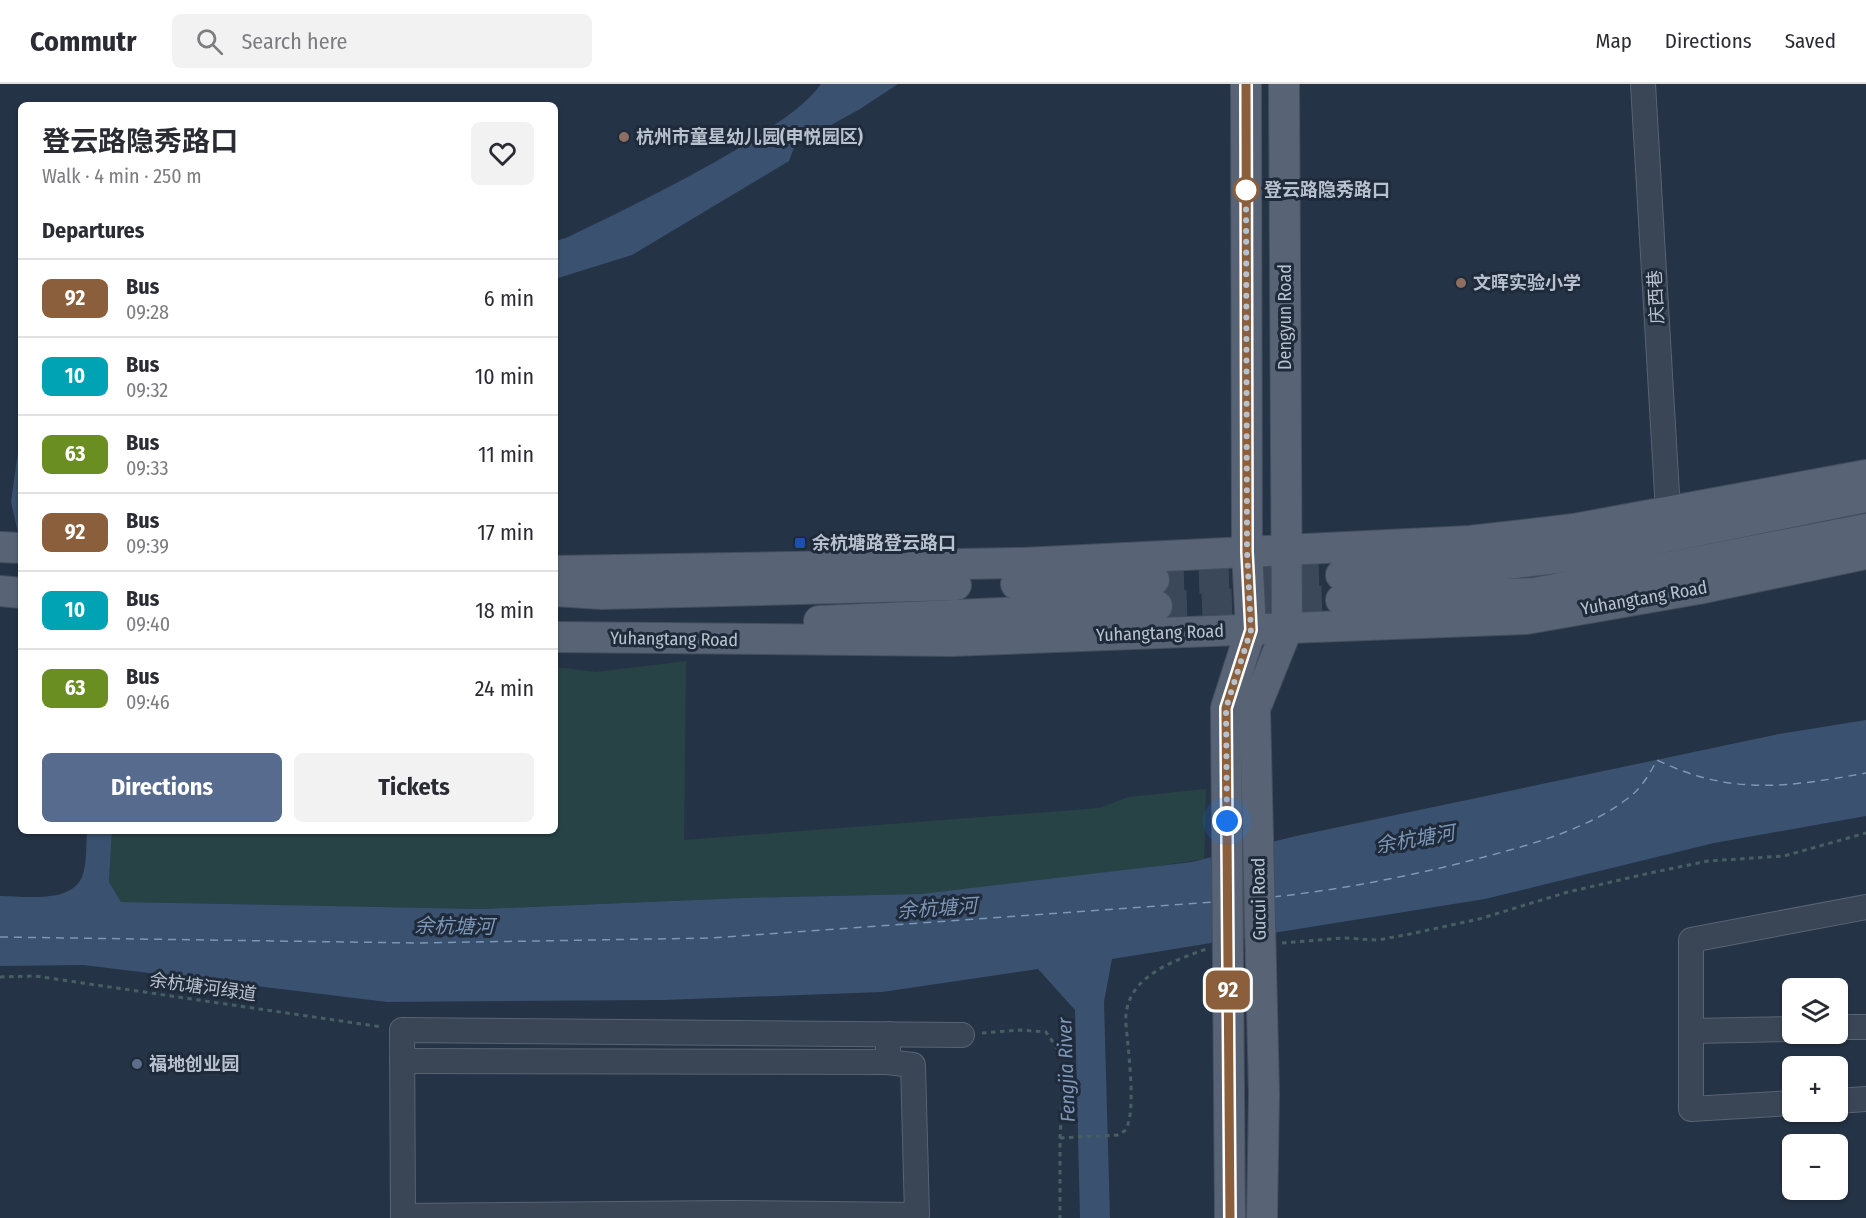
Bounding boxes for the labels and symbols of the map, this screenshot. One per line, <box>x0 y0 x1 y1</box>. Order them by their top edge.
place label: 杭州市童星幼儿园(申悦园区) <box>636 126 863 148</box>
marker: 杭州市童星幼儿园(申悦园区) <box>617 130 631 144</box>
marker: 登云路隐秀路口 <box>1233 177 1259 203</box>
place label: 登云路隐秀路口 <box>1264 179 1390 201</box>
street label: Dengyun Road <box>1274 264 1296 370</box>
street label: 庆西巷 <box>1644 269 1668 325</box>
place label: 文晖实验小学 <box>1473 272 1581 294</box>
marker: 文晖实验小学 <box>1454 276 1468 290</box>
place label: 余杭塘路登云路口 <box>812 532 956 554</box>
marker: 余杭塘路登云路口 <box>793 536 807 550</box>
street label: Yuhangtang Road <box>1579 576 1709 620</box>
street label: Yuhangtang Road <box>1096 620 1224 646</box>
street label: Yuhangtang Road <box>610 627 738 651</box>
your location <box>1212 806 1242 836</box>
water label: 余杭塘河 <box>1374 820 1460 858</box>
street label: Gucui Road <box>1247 857 1271 941</box>
water label: 余杭塘河 <box>896 893 982 923</box>
water label: 余杭塘河 <box>414 913 498 939</box>
street label: 余杭塘河绿道 <box>148 969 258 1005</box>
line badge: 92 <box>1201 970 1255 1010</box>
water label: Fengjia River <box>1052 1016 1080 1123</box>
place label: 福地创业园 <box>149 1053 239 1075</box>
marker: 福地创业园 <box>130 1057 144 1071</box>

